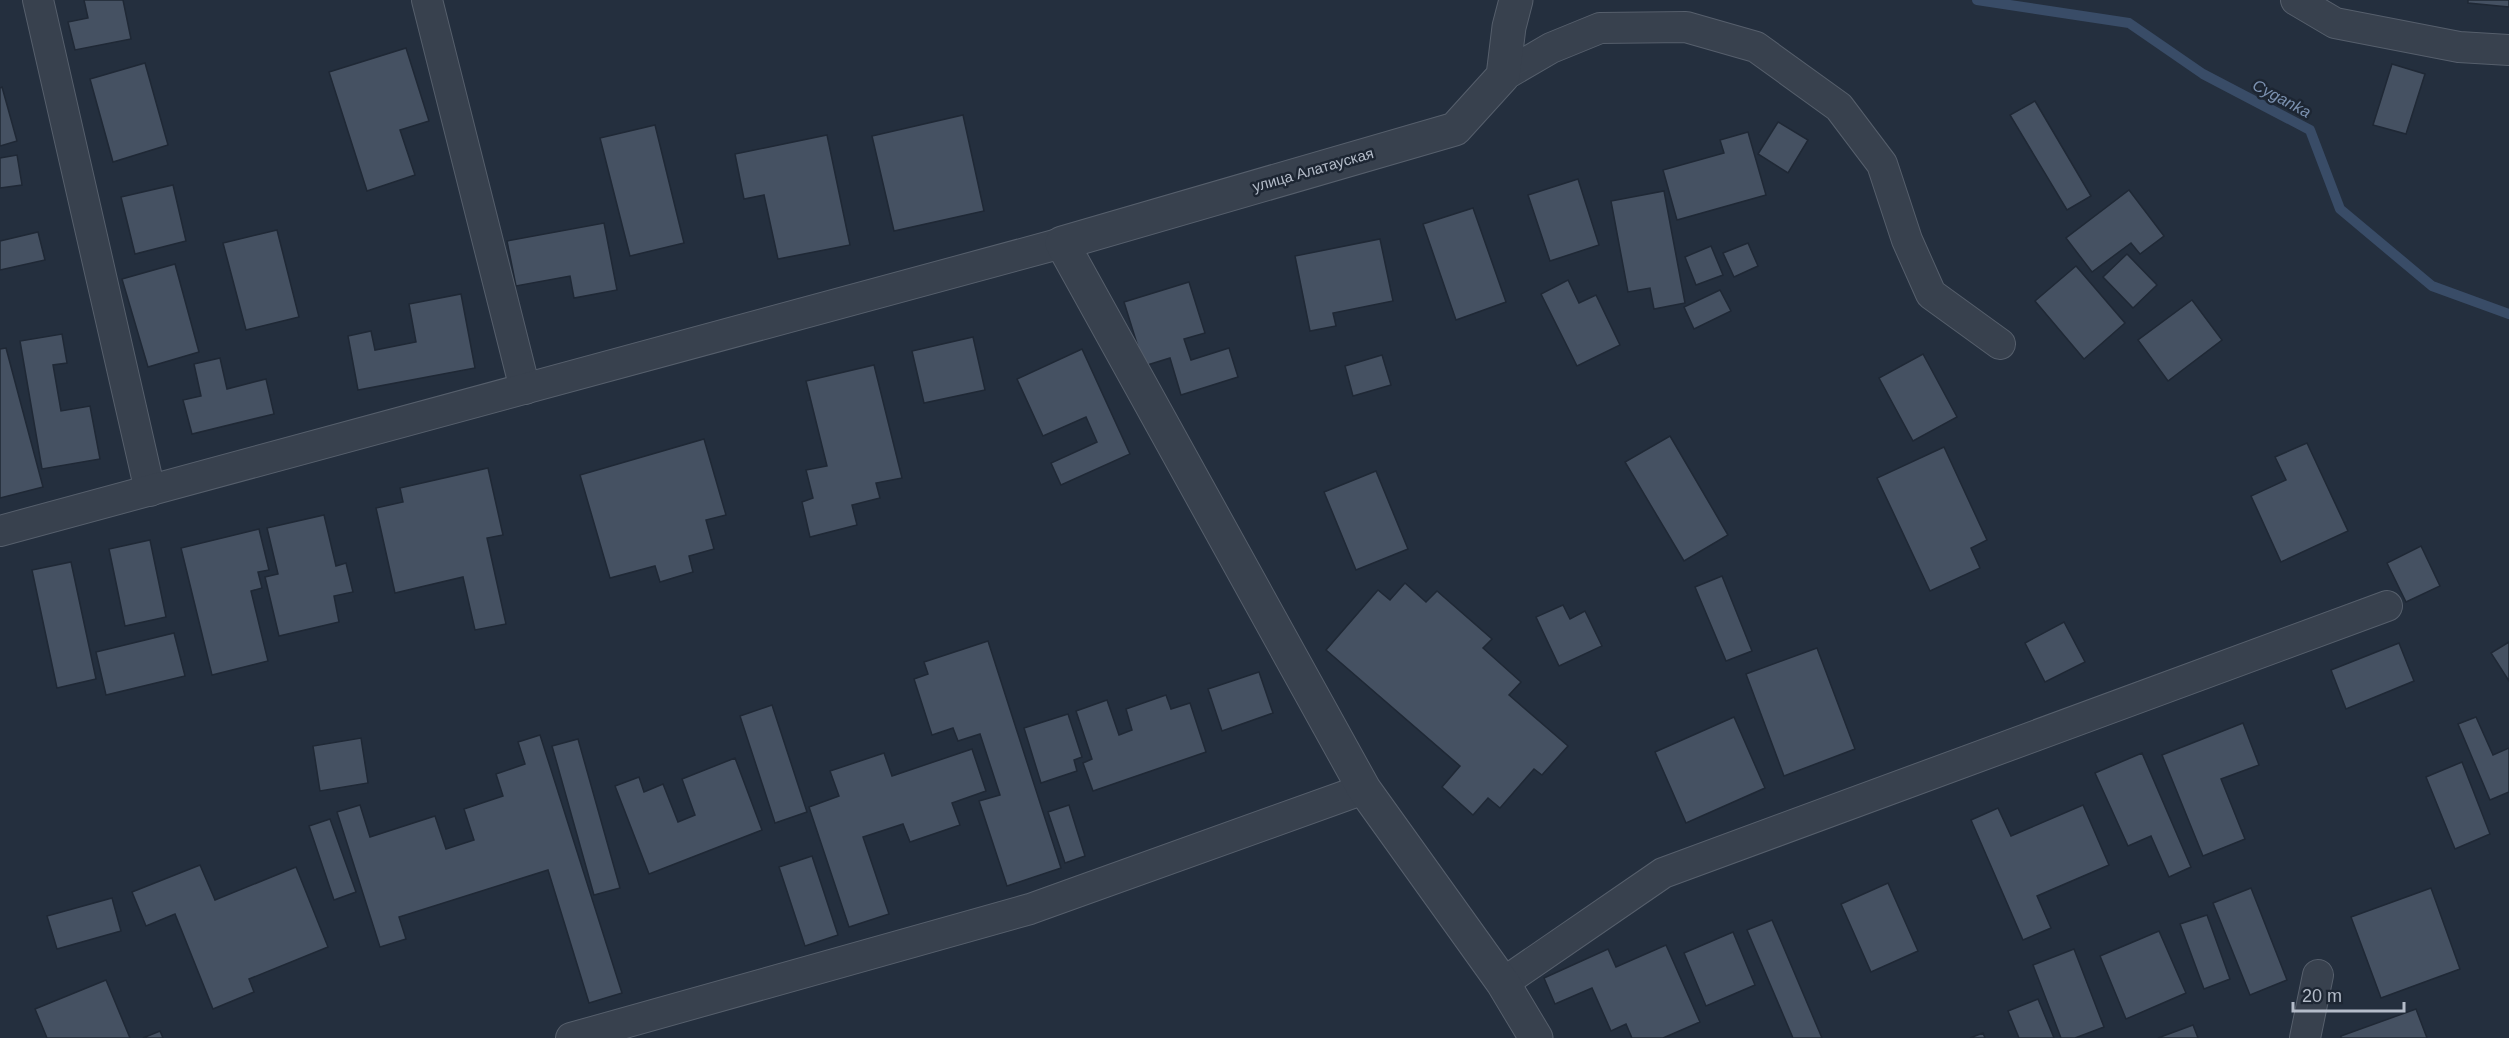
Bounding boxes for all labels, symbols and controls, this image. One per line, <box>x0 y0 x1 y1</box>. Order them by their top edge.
water label: Cyganka <box>2250 76 2314 121</box>
street label: улица Алатауская <box>1250 144 1375 195</box>
scale bar <box>2293 975 2404 1013</box>
text: 20 m <box>2302 986 2342 1006</box>

